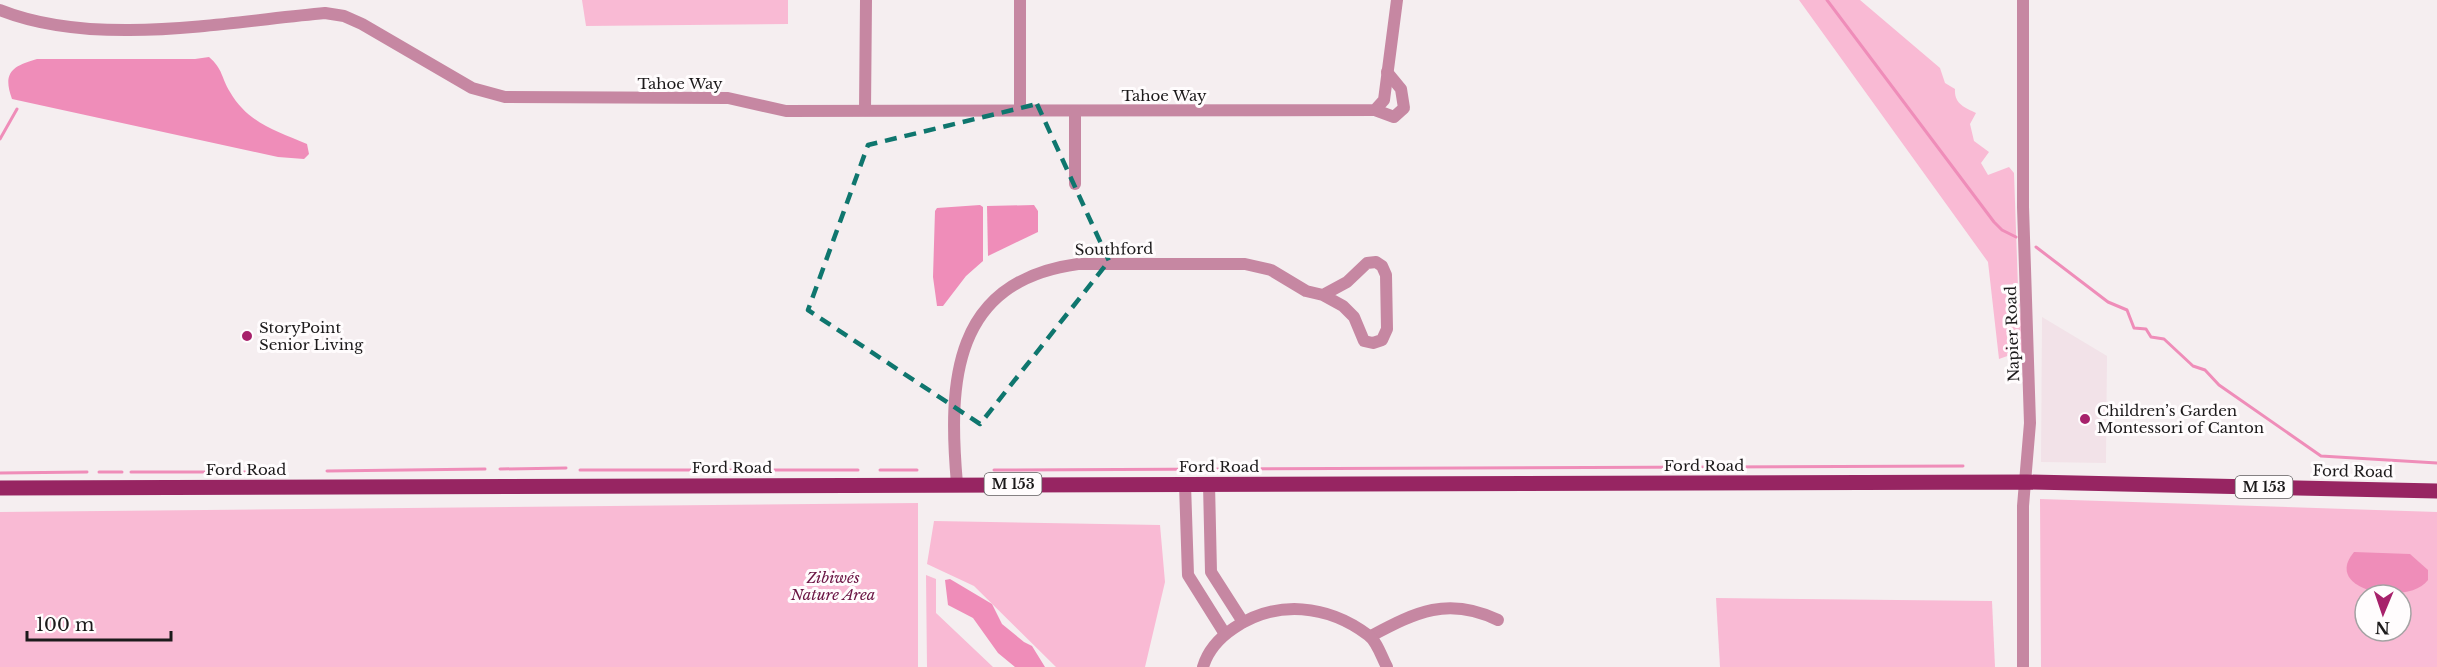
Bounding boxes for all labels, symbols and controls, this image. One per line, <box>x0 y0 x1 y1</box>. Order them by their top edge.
street label: Tahoe Way <box>637 74 723 93</box>
street label: Tahoe Way <box>1121 86 1207 105</box>
street label: Southford <box>1075 239 1153 259</box>
street label: Napier Road <box>2001 286 2023 382</box>
place label: StoryPoint Senior Living <box>259 318 364 354</box>
marker: StoryPoint Senior Living <box>240 329 254 343</box>
place label: Children’s Garden Montessori of Canton <box>2097 401 2264 437</box>
marker: Children’s Garden Montessori of Canton <box>2078 412 2092 426</box>
street label: Ford Road <box>1664 456 1744 475</box>
street label: Ford Road <box>1179 457 1259 476</box>
street label: Ford Road <box>692 458 772 477</box>
street label: Ford Road <box>206 460 286 479</box>
street label: Ford Road <box>2313 461 2393 481</box>
road number: M 153 <box>984 473 1042 495</box>
road number: M 153 <box>2236 476 2292 498</box>
park label: Zibiwés Nature Area <box>790 568 875 604</box>
north arrow <box>2353 583 2413 643</box>
scale bar <box>27 604 171 642</box>
text: 100 m <box>36 614 94 636</box>
text: N <box>2375 618 2390 638</box>

